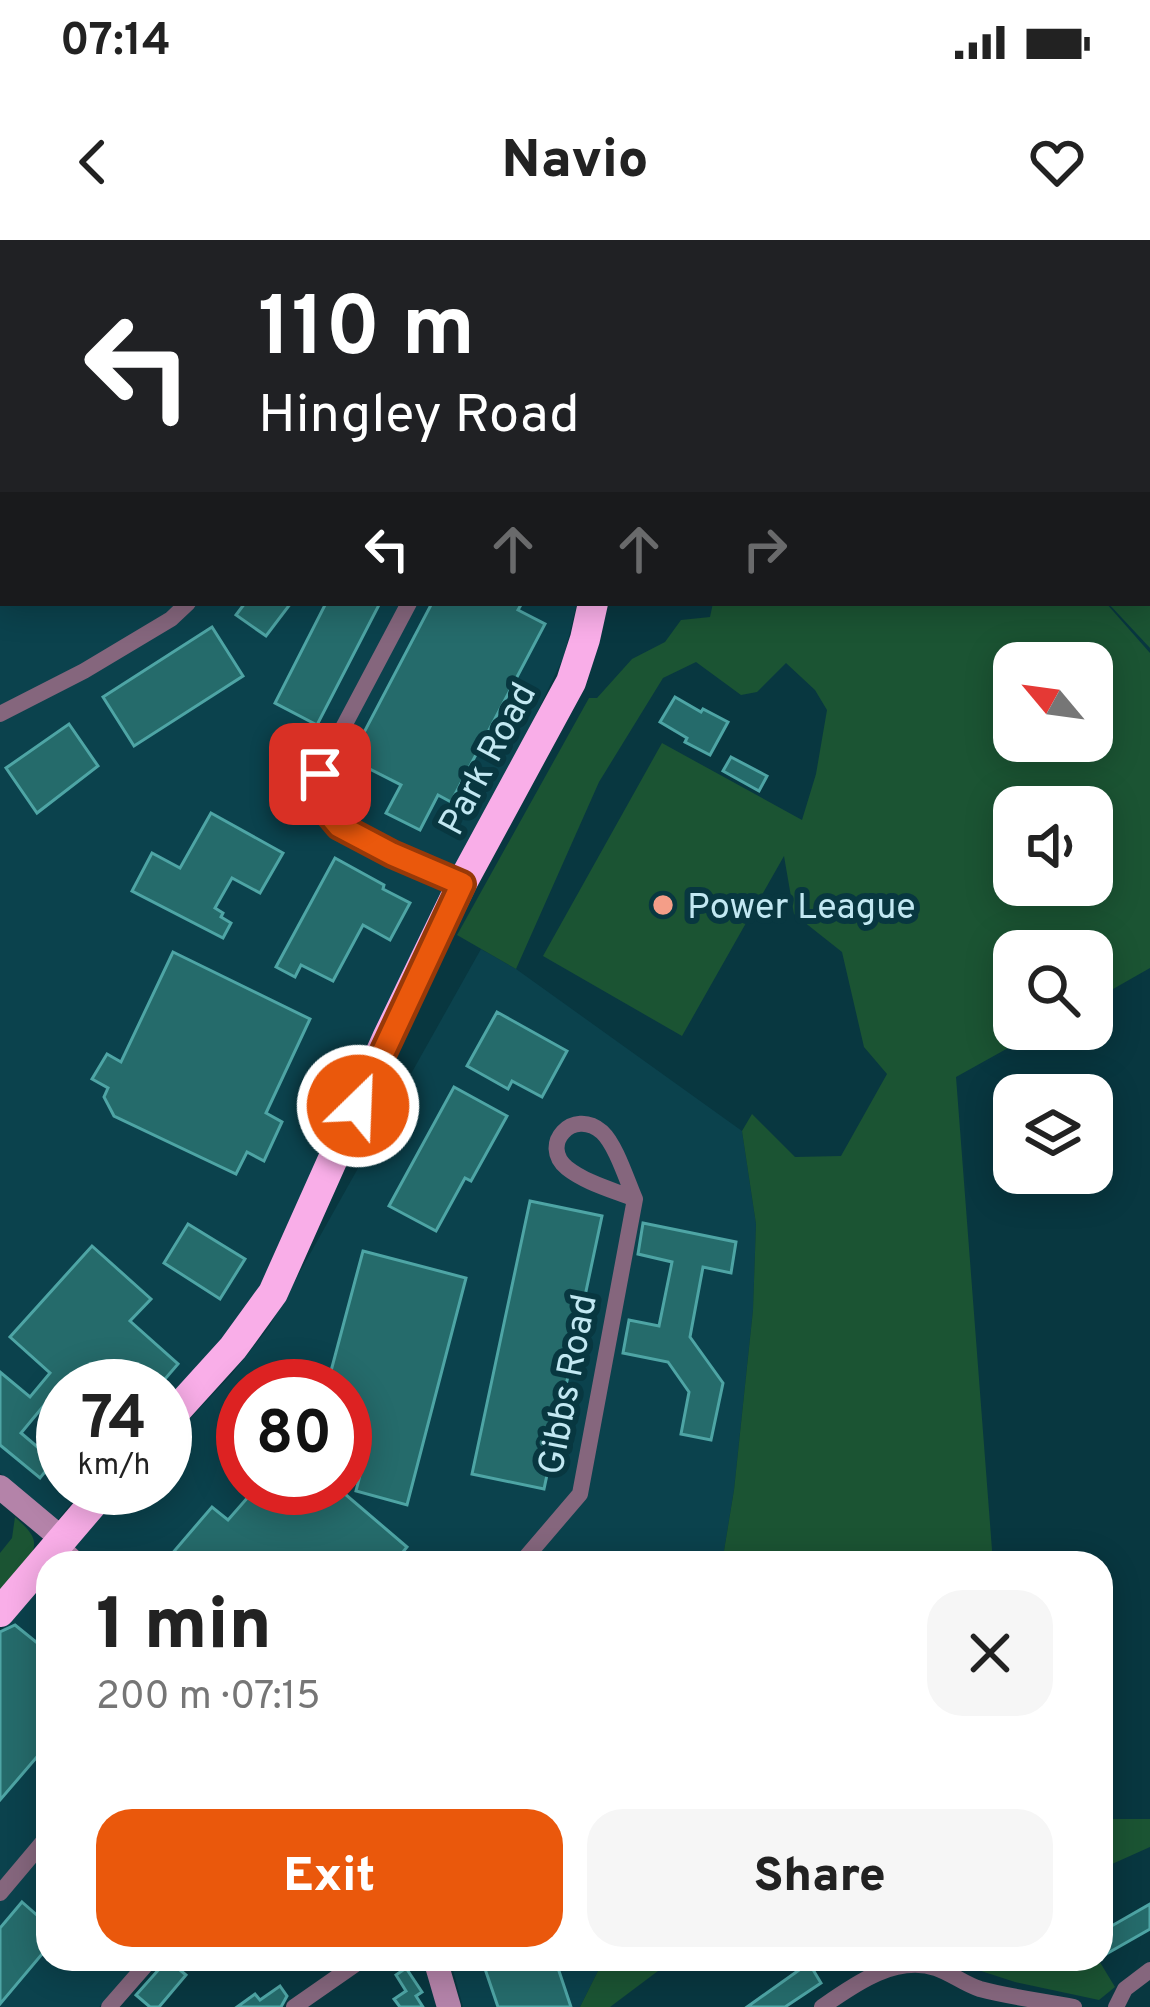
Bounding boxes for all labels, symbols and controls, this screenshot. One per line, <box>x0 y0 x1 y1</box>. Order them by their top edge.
text: 07:14 <box>60 14 171 71</box>
text: Navio <box>501 128 649 197</box>
icon: back <box>60 129 126 195</box>
icon: heart <box>1024 129 1090 195</box>
text: 110 m <box>258 279 475 385</box>
icon: left <box>60 288 216 444</box>
text: Hingley Road <box>258 383 580 452</box>
icon: left <box>354 516 420 582</box>
icon: ahead <box>480 516 546 582</box>
icon: ahead <box>606 516 672 582</box>
icon: right <box>732 516 798 582</box>
north arrow <box>993 642 1113 762</box>
map controls <box>993 642 1113 1194</box>
street label: Park Road <box>430 676 549 844</box>
pin <box>269 723 371 825</box>
icon: arrive <box>287 741 353 807</box>
button: sound <box>993 786 1113 906</box>
place label: Power League <box>687 886 916 932</box>
marker: Power League <box>650 892 676 918</box>
button: search <box>993 930 1113 1050</box>
position arrow <box>295 1043 421 1169</box>
button: layers <box>993 1074 1113 1194</box>
street label: Gibbs Road <box>530 1291 610 1479</box>
speed limit sign: 80 <box>216 1359 372 1515</box>
text: 74 <box>81 1384 147 1460</box>
text: km/h <box>78 1448 150 1485</box>
text: 1 min <box>96 1583 272 1675</box>
button: close <box>927 1590 1053 1716</box>
text: 200 m · 07:15 <box>96 1674 320 1723</box>
button: Exit <box>96 1809 563 1947</box>
button: Share <box>587 1809 1053 1947</box>

